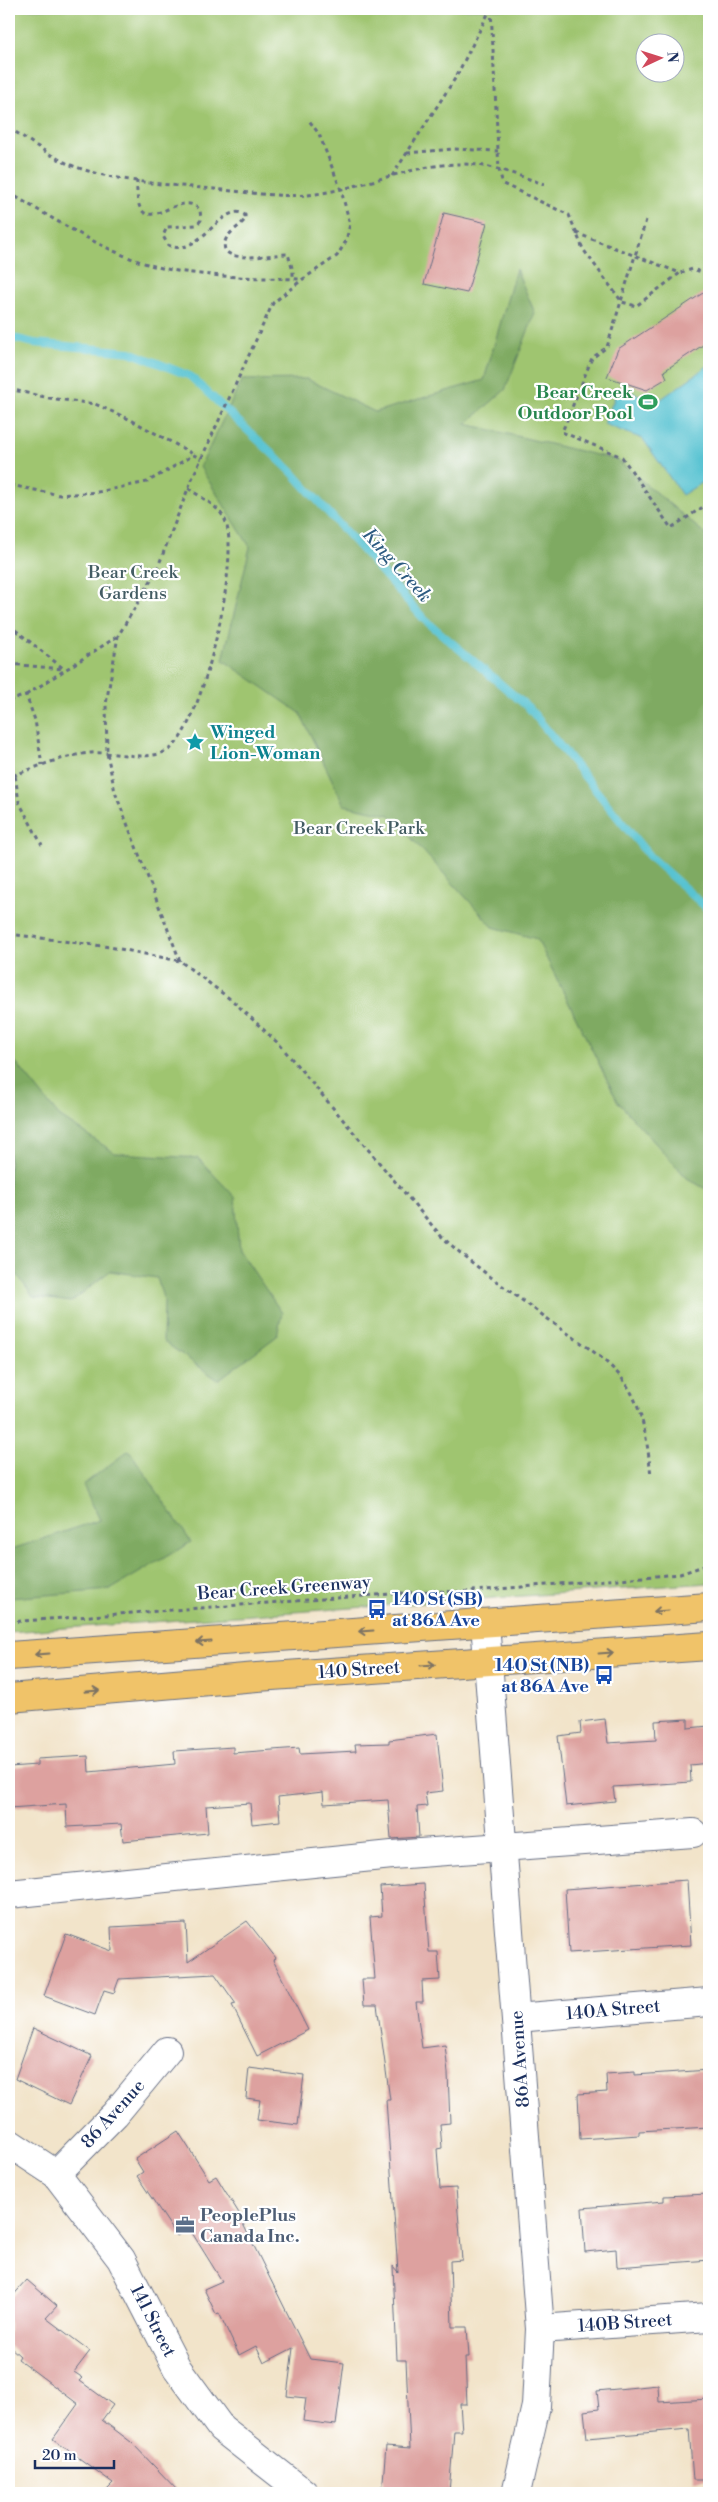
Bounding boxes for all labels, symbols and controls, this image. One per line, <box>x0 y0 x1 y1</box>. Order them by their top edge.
north arrow <box>636 32 686 82</box>
text: N <box>663 51 681 63</box>
place label: Bear Creek Outdoor Pool <box>518 381 634 425</box>
sports icon: Bear Creek Outdoor Pool <box>637 391 659 413</box>
water label: King Creek <box>357 523 437 607</box>
park label: Bear Creek Gardens <box>87 561 180 605</box>
place label: Winged Lion-Woman <box>209 721 320 765</box>
place icon: Winged Lion-Woman <box>184 731 206 753</box>
park label: Bear Creek Park <box>292 817 426 840</box>
street label: Bear Creek Greenway <box>196 1570 372 1606</box>
place label: 140 St (SB) at 86A Ave <box>392 1588 483 1632</box>
bus stop icon: 140 St (SB) at 86A Ave <box>366 1598 388 1620</box>
one-way arrow <box>653 1606 669 1615</box>
one-way arrow <box>359 1626 375 1636</box>
one-way arrow <box>197 1638 213 1647</box>
one-way arrow <box>598 1648 614 1657</box>
one-way arrow <box>34 1649 50 1658</box>
place label: 140 St (NB) at 86A Ave <box>495 1654 589 1698</box>
street label: 140 Street <box>317 1656 401 1684</box>
one-way arrow <box>420 1660 436 1670</box>
bus stop icon: 140 St (NB) at 86A Ave <box>593 1664 615 1686</box>
one-way arrow <box>84 1686 100 1695</box>
street label: 140A Street <box>565 1994 662 2026</box>
street label: 86A Avenue <box>505 2010 535 2108</box>
street label: 86 Avenue <box>76 2075 150 2153</box>
place label: PeoplePlus Canada Inc. <box>200 2204 300 2248</box>
office icon: PeoplePlus Canada Inc. <box>174 2214 196 2236</box>
street label: 141 Street <box>125 2281 181 2362</box>
street label: 140B Street <box>577 2308 674 2338</box>
scale bar <box>35 2437 114 2469</box>
text: 20 m <box>42 2446 77 2465</box>

